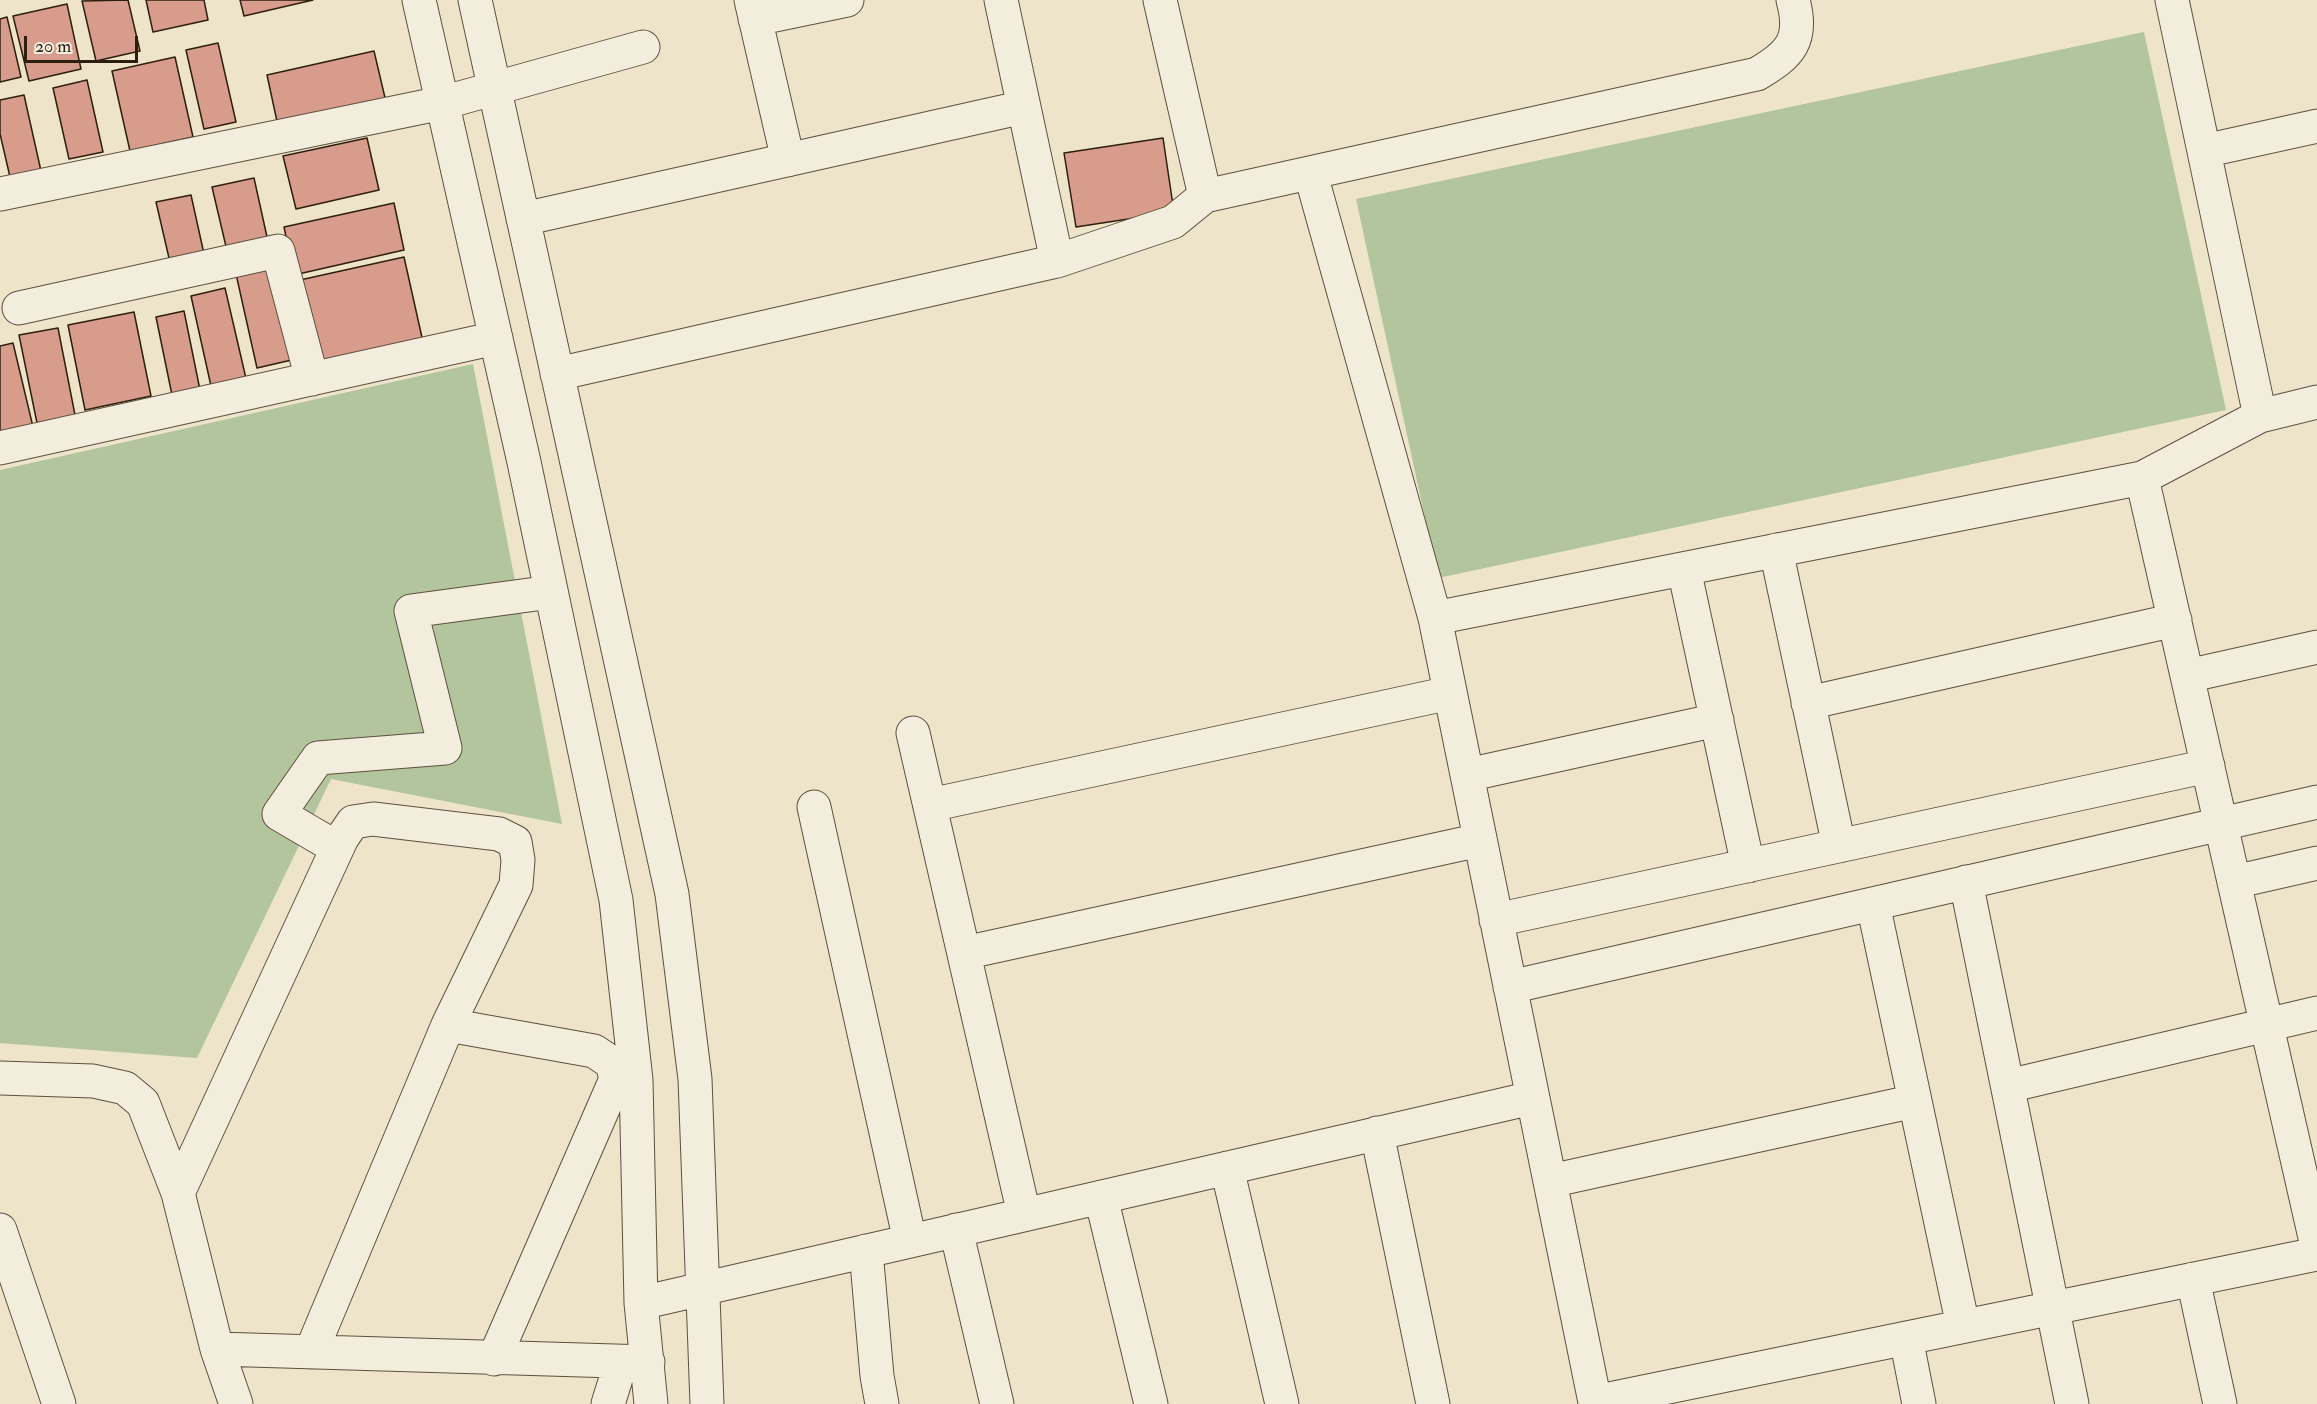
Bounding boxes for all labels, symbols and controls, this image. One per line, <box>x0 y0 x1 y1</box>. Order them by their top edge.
scale bar <box>27 24 141 62</box>
text: 20 m <box>35 35 71 58</box>

